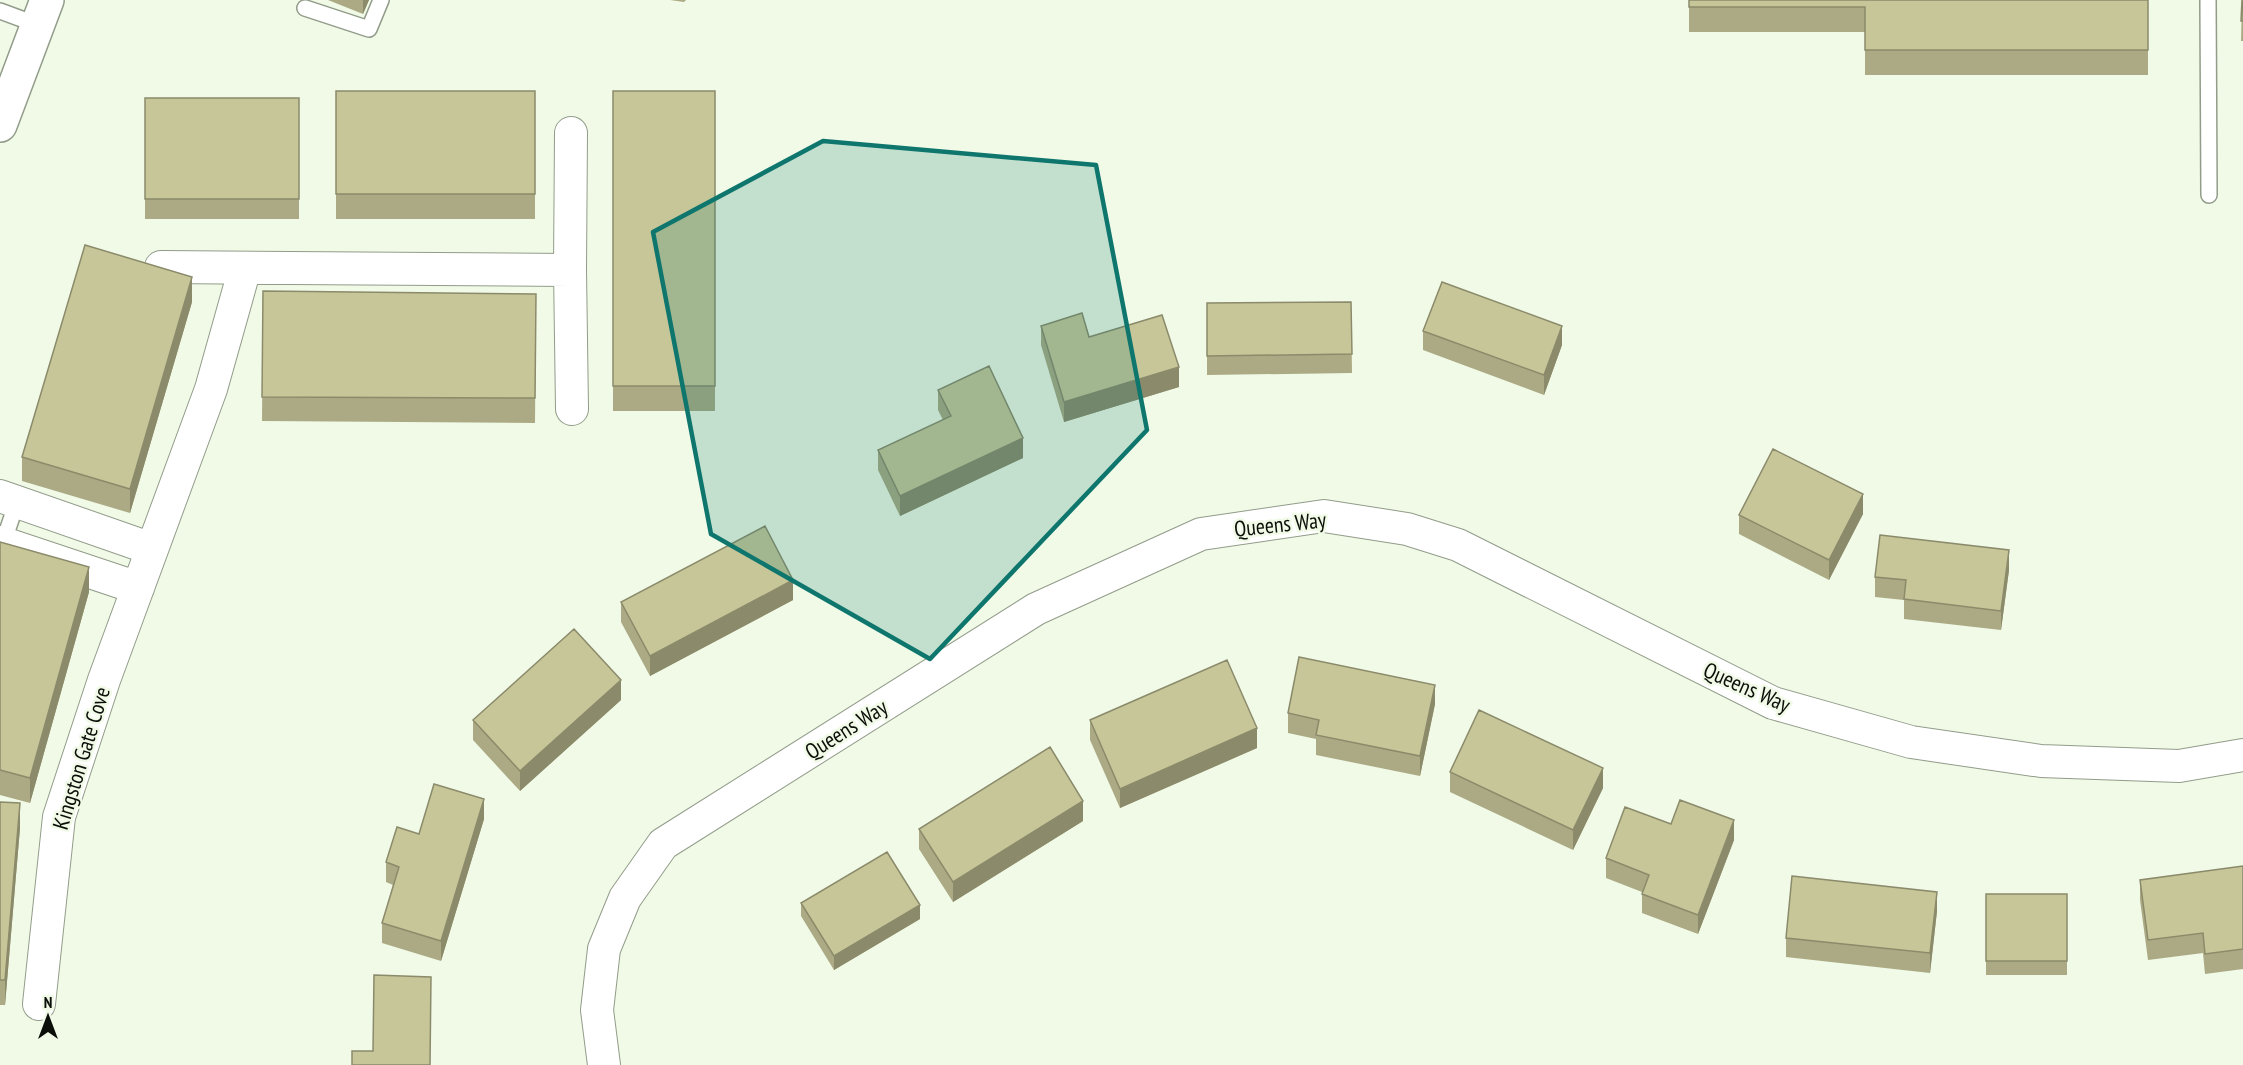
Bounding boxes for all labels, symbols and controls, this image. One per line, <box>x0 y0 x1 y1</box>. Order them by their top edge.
street label: Queens Way <box>1233 505 1328 543</box>
street label: Queens Way <box>1699 655 1795 719</box>
street label: Kingston Gate Cove <box>46 683 116 833</box>
street label: Queens Way <box>800 692 893 765</box>
north arrow <box>18 987 78 1047</box>
text: N <box>44 992 52 1012</box>

